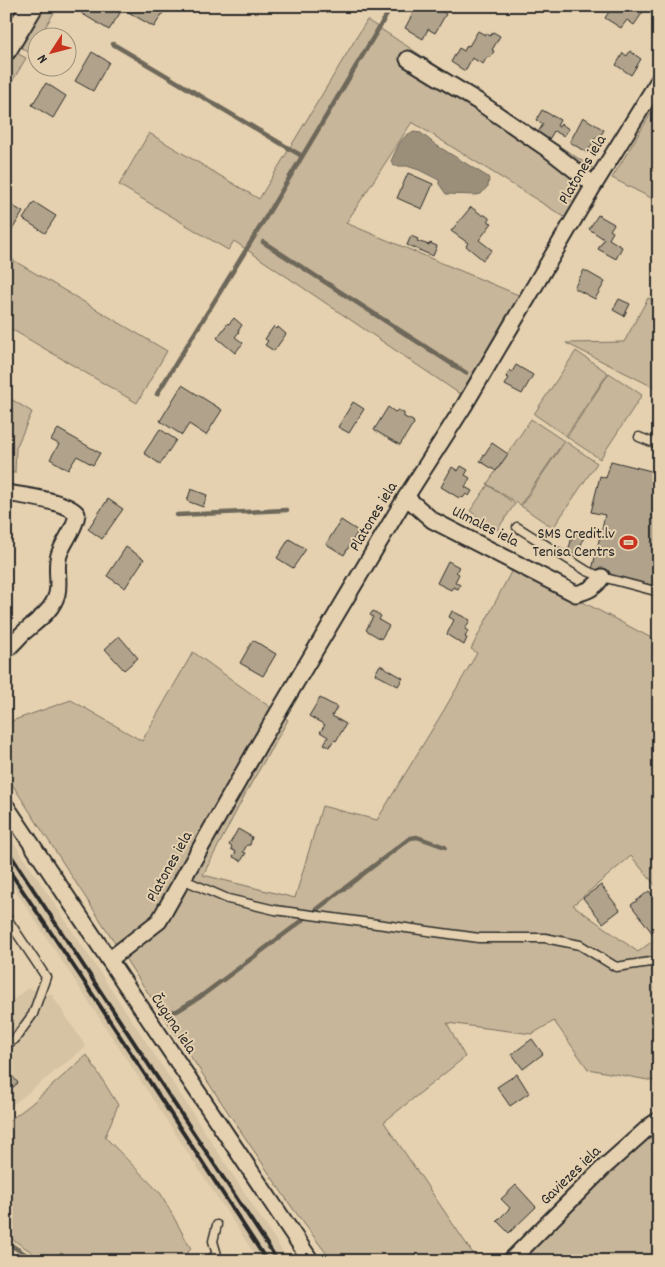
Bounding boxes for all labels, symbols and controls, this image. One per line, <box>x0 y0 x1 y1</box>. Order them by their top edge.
north arrow <box>28 28 78 78</box>
text: N <box>33 50 53 67</box>
street label: Platones iela <box>553 130 613 209</box>
street label: Platones iela <box>344 477 404 556</box>
street label: Ulmales iela <box>447 500 523 554</box>
place label: SMS Credit.lv Tenisa Centrs <box>532 523 615 564</box>
sports icon: SMS Credit.lv Tenisa Centrs <box>619 533 639 553</box>
street label: Platones iela <box>141 827 199 907</box>
street label: Čuguna iela <box>144 989 202 1059</box>
street label: Gaviezes iela <box>535 1141 607 1211</box>

